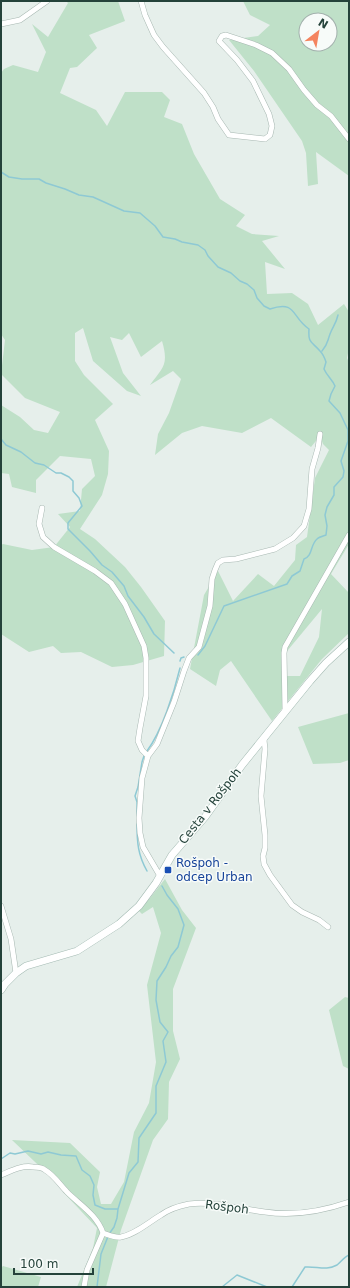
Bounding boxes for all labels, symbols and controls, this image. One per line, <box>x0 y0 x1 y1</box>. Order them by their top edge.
north arrow <box>298 12 338 52</box>
text: N <box>316 16 330 32</box>
street label: Cesta v Rošpoh <box>176 765 244 847</box>
place label: Rošpoh - odcep Urban <box>176 856 253 884</box>
marker: Rošpoh - odcep Urban <box>163 865 173 875</box>
street label: Rošpoh <box>204 1197 250 1217</box>
scale bar <box>14 1250 93 1276</box>
text: 100 m <box>20 1257 58 1271</box>

